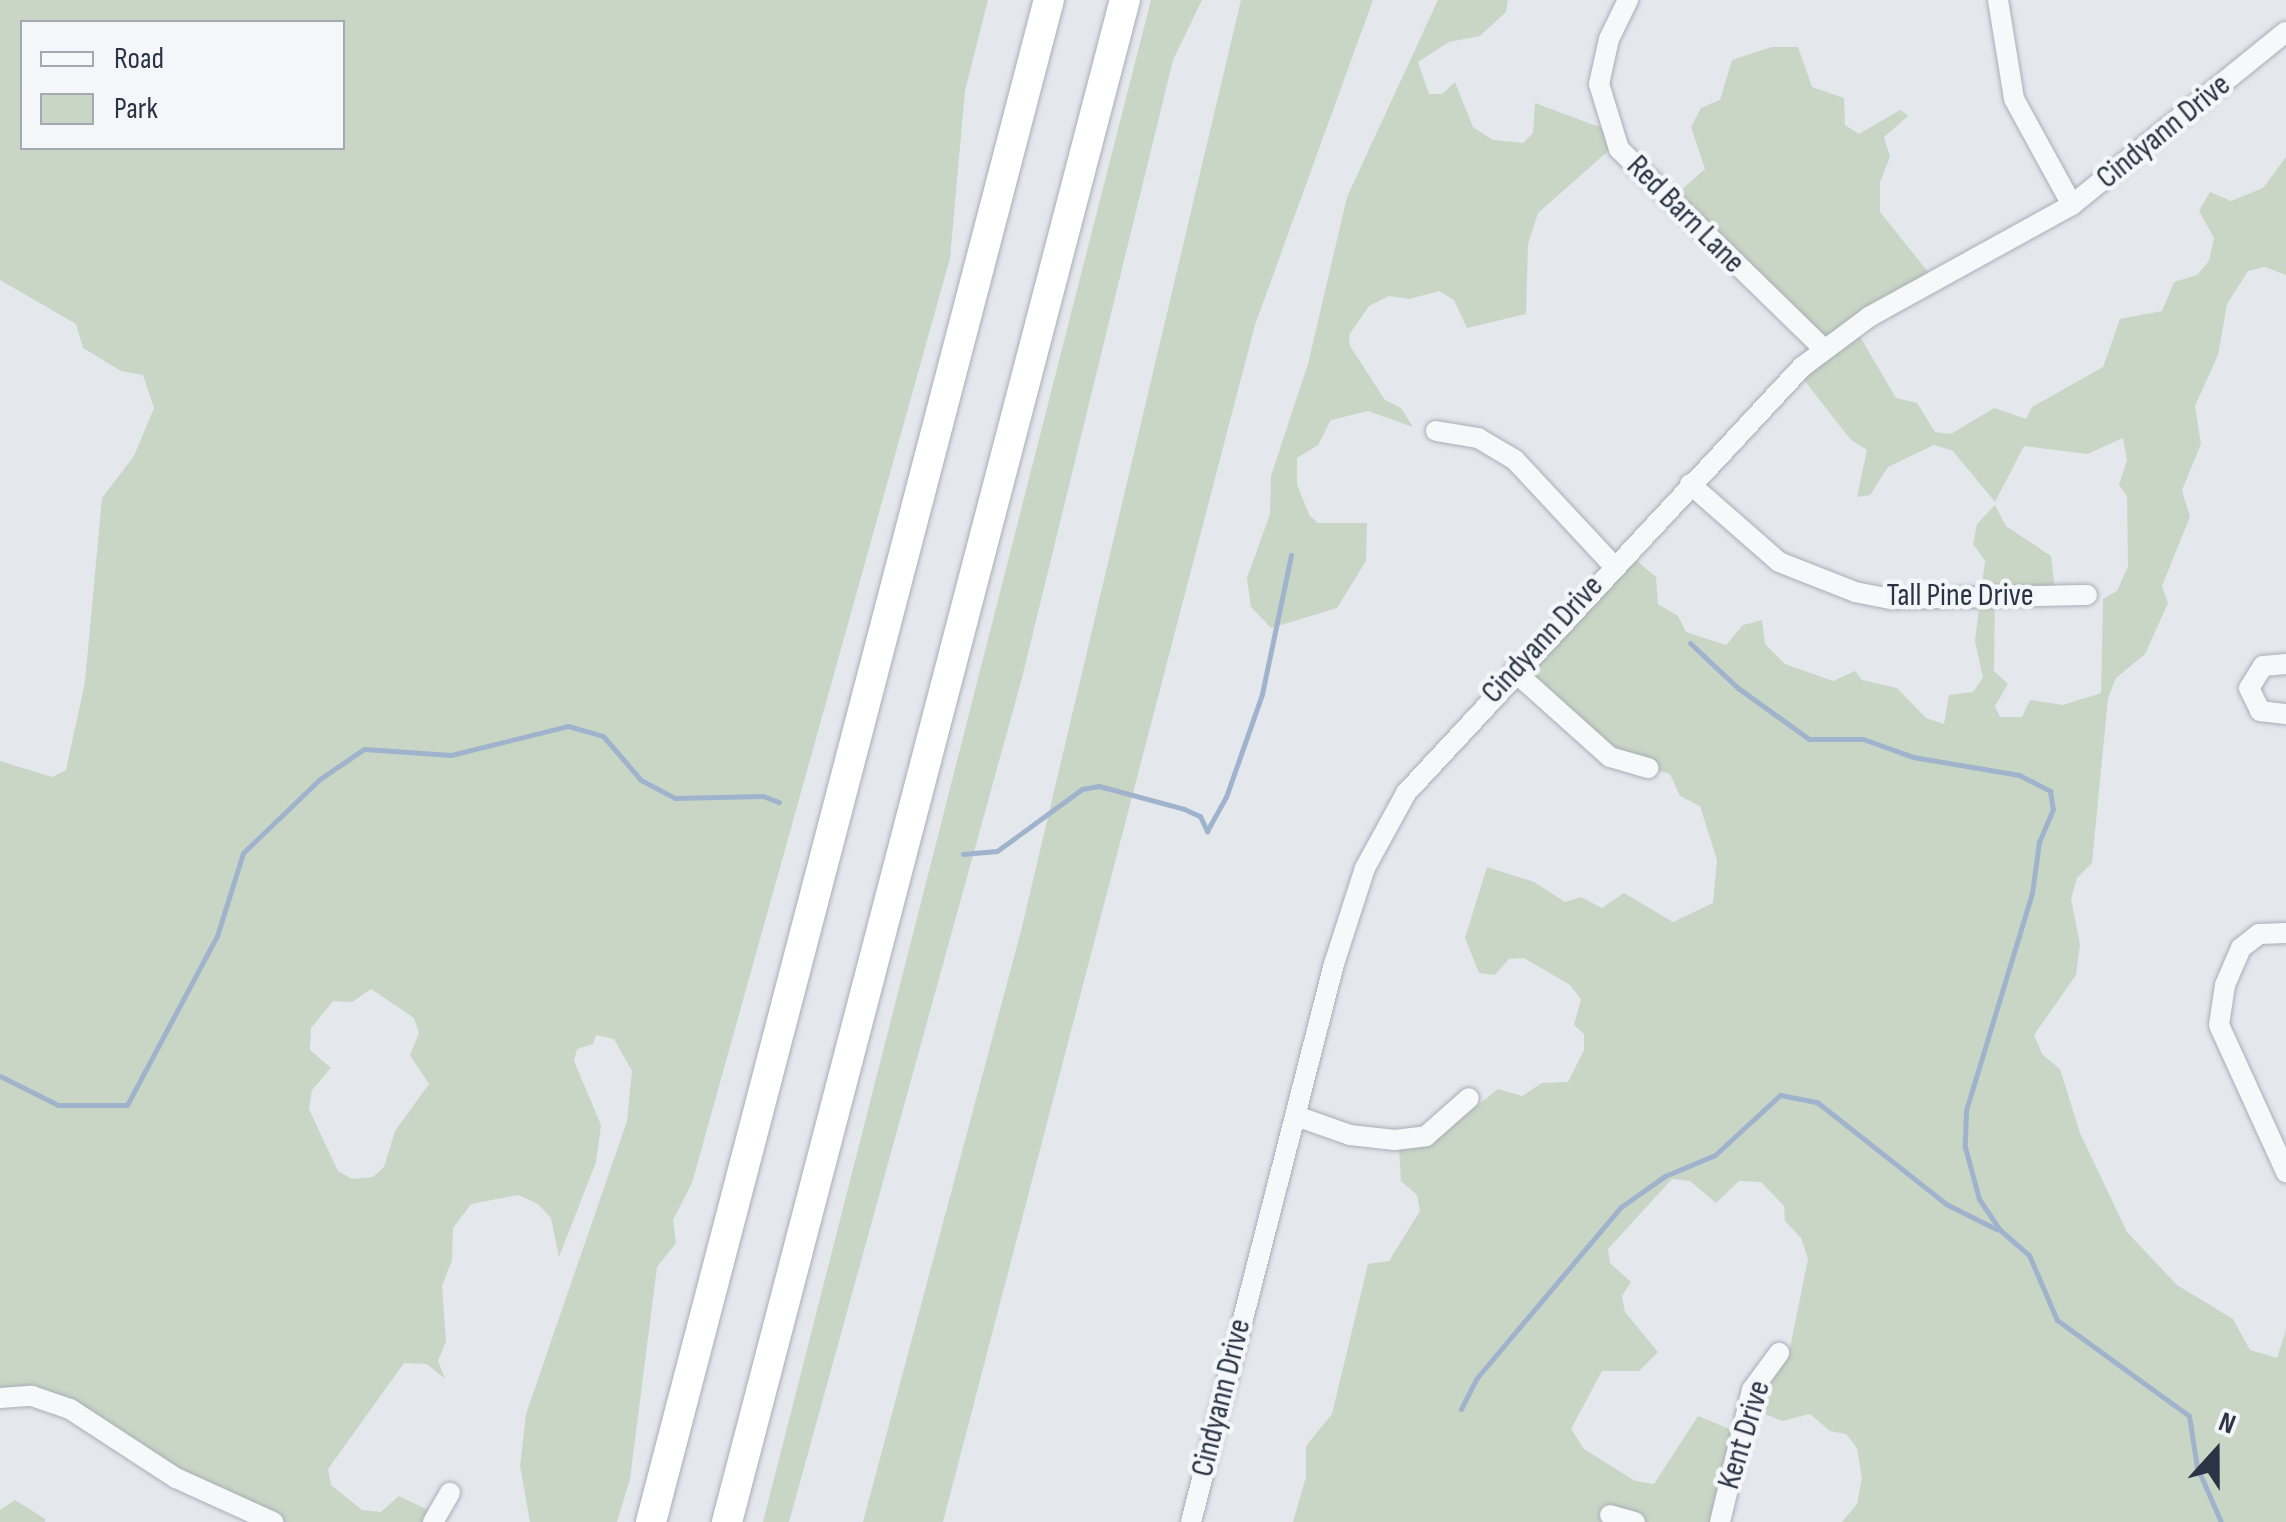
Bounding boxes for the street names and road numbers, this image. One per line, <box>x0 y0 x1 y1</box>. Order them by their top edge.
street label: Cindyann Drive <box>2089 66 2239 198</box>
street label: Red Barn Lane <box>1618 148 1752 282</box>
street label: Cindyann Drive <box>1474 568 1612 712</box>
street label: Tall Pine Drive <box>1886 577 2034 615</box>
street label: Cindyann Drive <box>1184 1315 1260 1481</box>
street label: Kent Drive <box>1710 1376 1780 1494</box>

